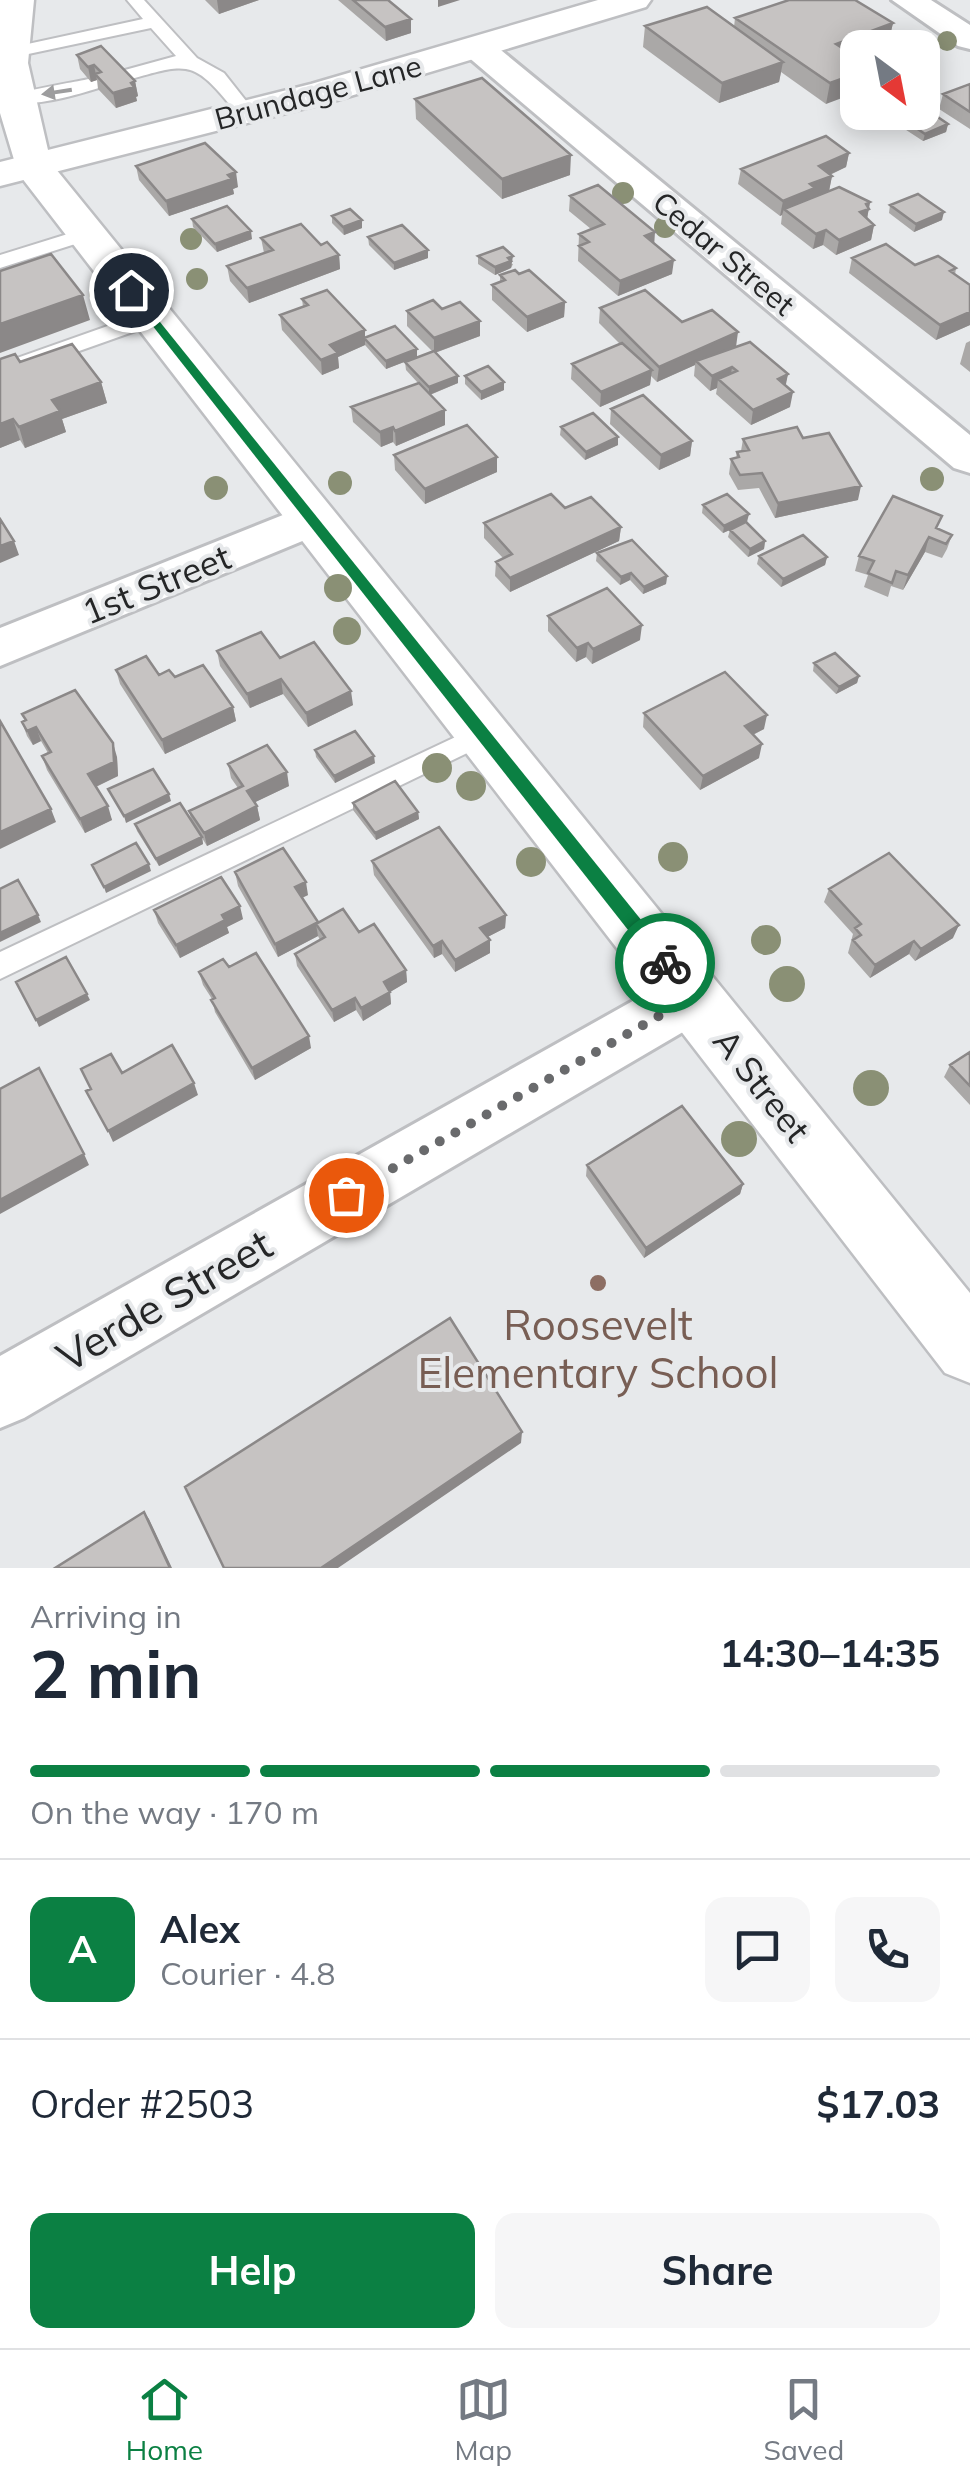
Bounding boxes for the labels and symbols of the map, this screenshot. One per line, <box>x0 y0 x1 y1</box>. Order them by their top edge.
north arrow <box>840 30 940 130</box>
street label: Brundage Lane <box>210 46 426 138</box>
one-way arrow <box>41 85 72 100</box>
street label: Cedar Street <box>645 183 803 323</box>
pin <box>89 248 174 333</box>
street label: 1st Street <box>75 534 237 634</box>
courier <box>615 913 715 1013</box>
street label: A Street <box>704 1020 820 1150</box>
pin <box>304 1153 389 1238</box>
street label: Verde Street <box>47 1217 281 1383</box>
marker: Roosevelt Elementary School <box>587 1272 609 1294</box>
place label: Roosevelt Elementary School <box>417 1298 779 1399</box>

